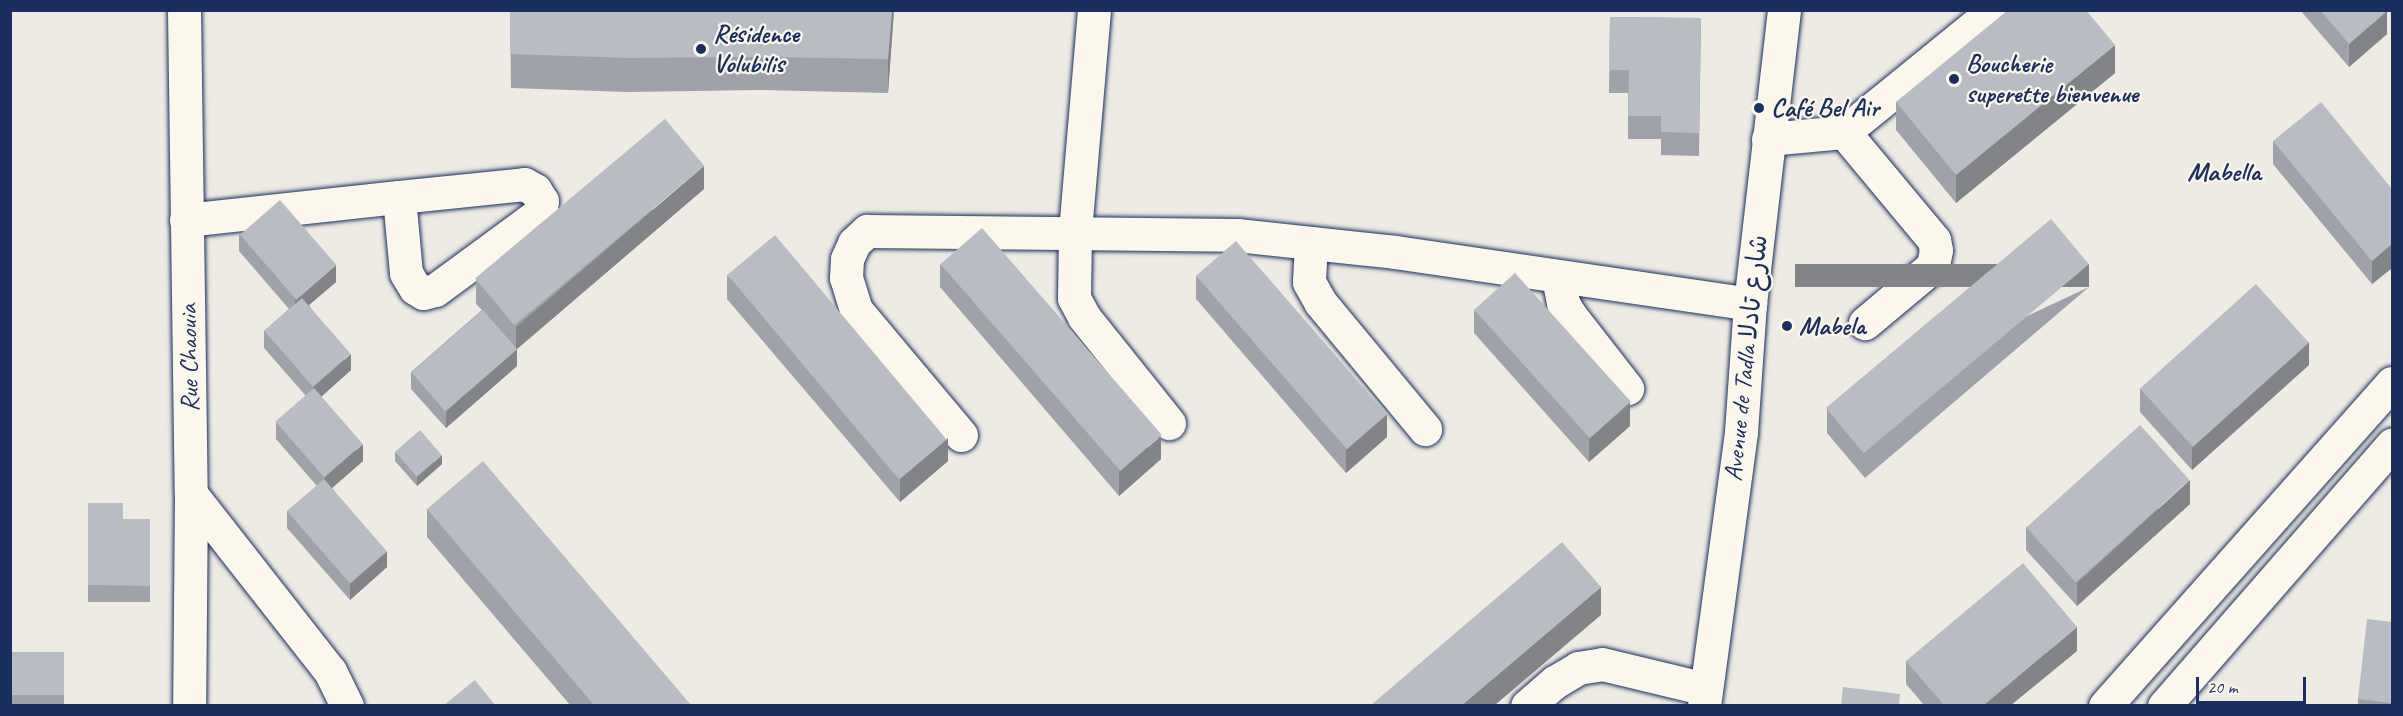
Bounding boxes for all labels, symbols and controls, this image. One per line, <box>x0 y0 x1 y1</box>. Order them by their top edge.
place label: Résidence Volubilis <box>713 18 799 80</box>
marker: Résidence Volubilis <box>694 42 708 56</box>
place label: Boucherie superette bienvenue <box>1966 48 2138 110</box>
marker: Boucherie superette bienvenue <box>1947 72 1961 86</box>
place label: Café Bel Air <box>1771 92 1879 124</box>
marker: Café Bel Air <box>1752 101 1766 115</box>
district label: Mabella <box>2187 156 2261 188</box>
street label: Avenue de Tadla شارع تادلا <box>1718 233 1774 483</box>
street label: Rue Chaouia <box>172 304 206 412</box>
place label: Mabela <box>1799 310 1865 342</box>
marker: Mabela <box>1780 319 1794 333</box>
scale bar <box>2199 665 2308 703</box>
text: 20 m <box>2207 676 2238 698</box>

